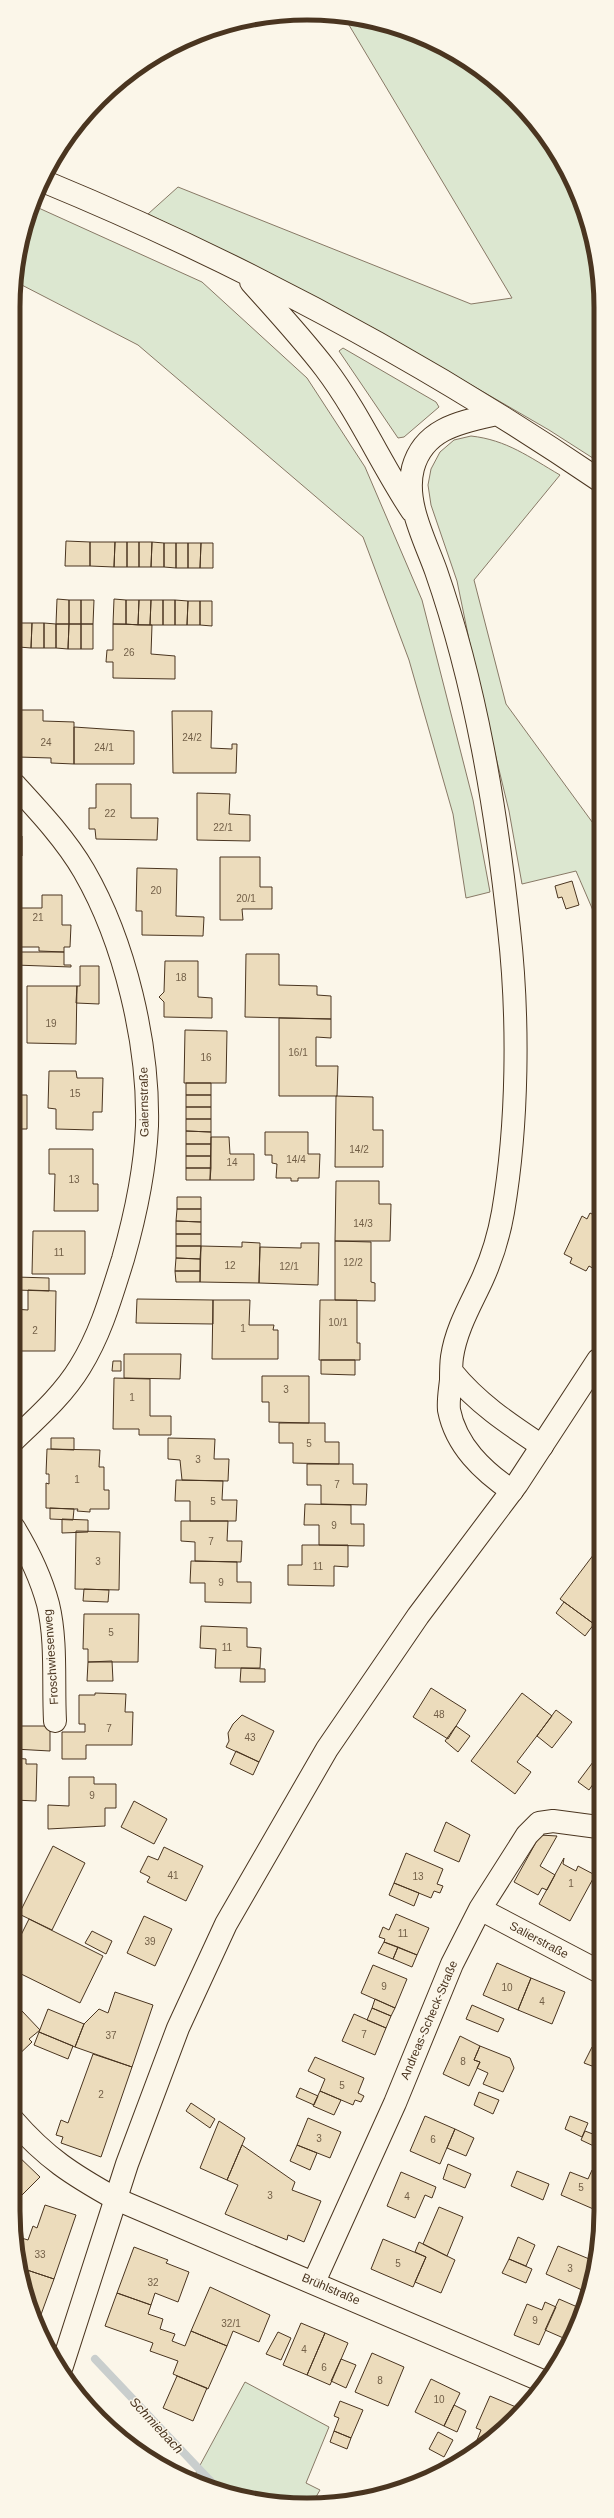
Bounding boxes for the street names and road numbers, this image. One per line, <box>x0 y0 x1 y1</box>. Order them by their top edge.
street label: Gaiernstraße <box>136 1067 152 1137</box>
street label: Froschwiesenweg <box>41 1609 61 1705</box>
street label: Salierstraße <box>507 1919 571 1962</box>
street label: Andreas-Scheck-Straße <box>398 1958 461 2082</box>
street label: Brühlstraße <box>300 2270 363 2308</box>

